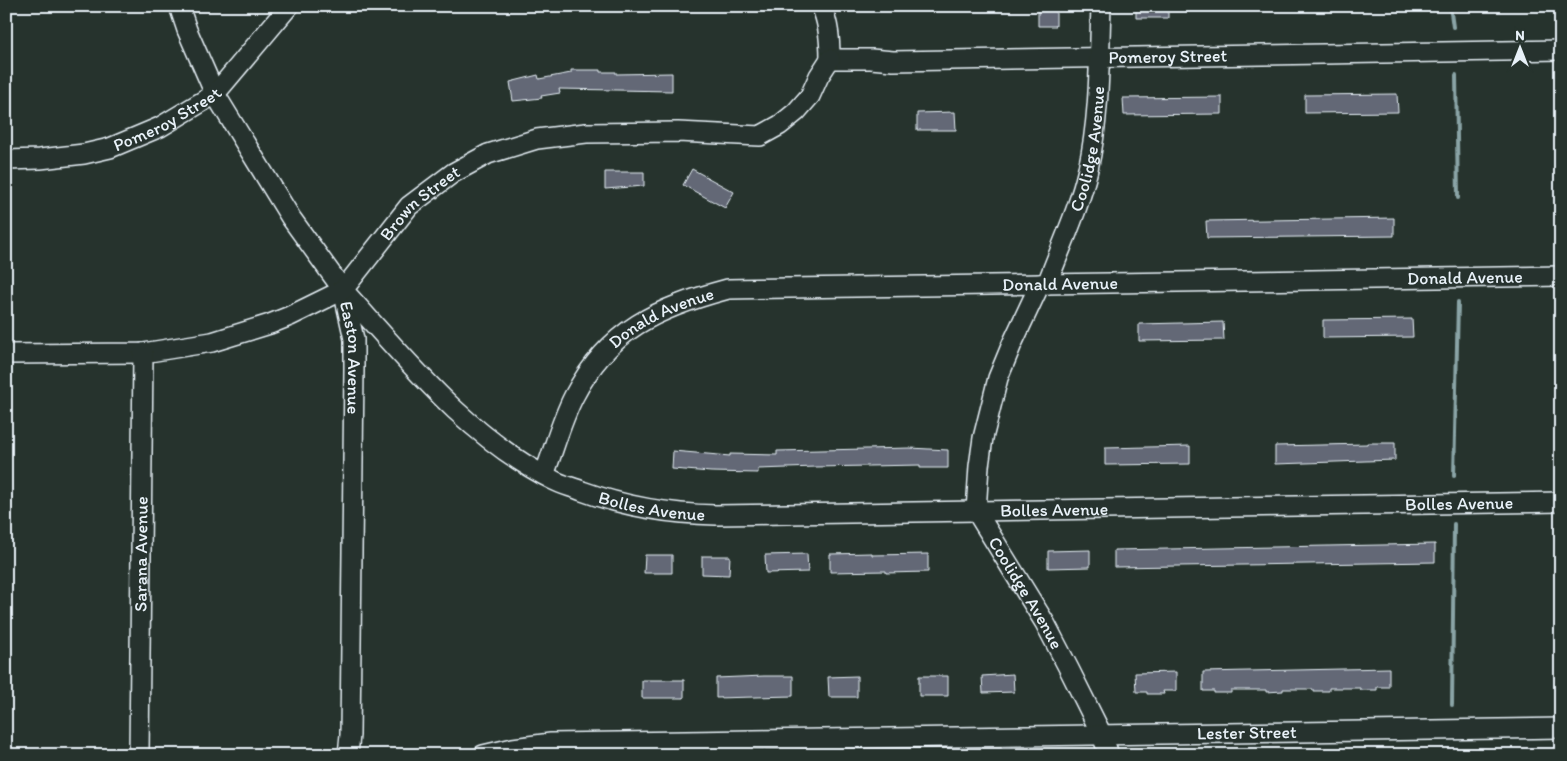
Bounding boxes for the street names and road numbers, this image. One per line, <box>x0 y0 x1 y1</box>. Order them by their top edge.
street label: Pomeroy Street <box>1108 44 1228 68</box>
street label: Pomeroy Street <box>110 83 227 156</box>
street label: Coolidge Avenue <box>1065 86 1109 215</box>
street label: Brown Street <box>375 160 464 245</box>
street label: Donald Avenue <box>1407 266 1523 289</box>
street label: Donald Avenue <box>1002 272 1118 296</box>
street label: Donald Avenue <box>604 283 716 353</box>
street label: Easton Avenue <box>335 299 365 414</box>
street label: Bolles Avenue <box>596 486 706 526</box>
street label: Bolles Avenue <box>1405 492 1513 515</box>
street label: Sarana Avenue <box>129 496 153 612</box>
street label: Bolles Avenue <box>1000 498 1108 522</box>
street label: Coolidge Avenue <box>983 532 1068 653</box>
street label: Lester Street <box>1197 721 1297 744</box>

